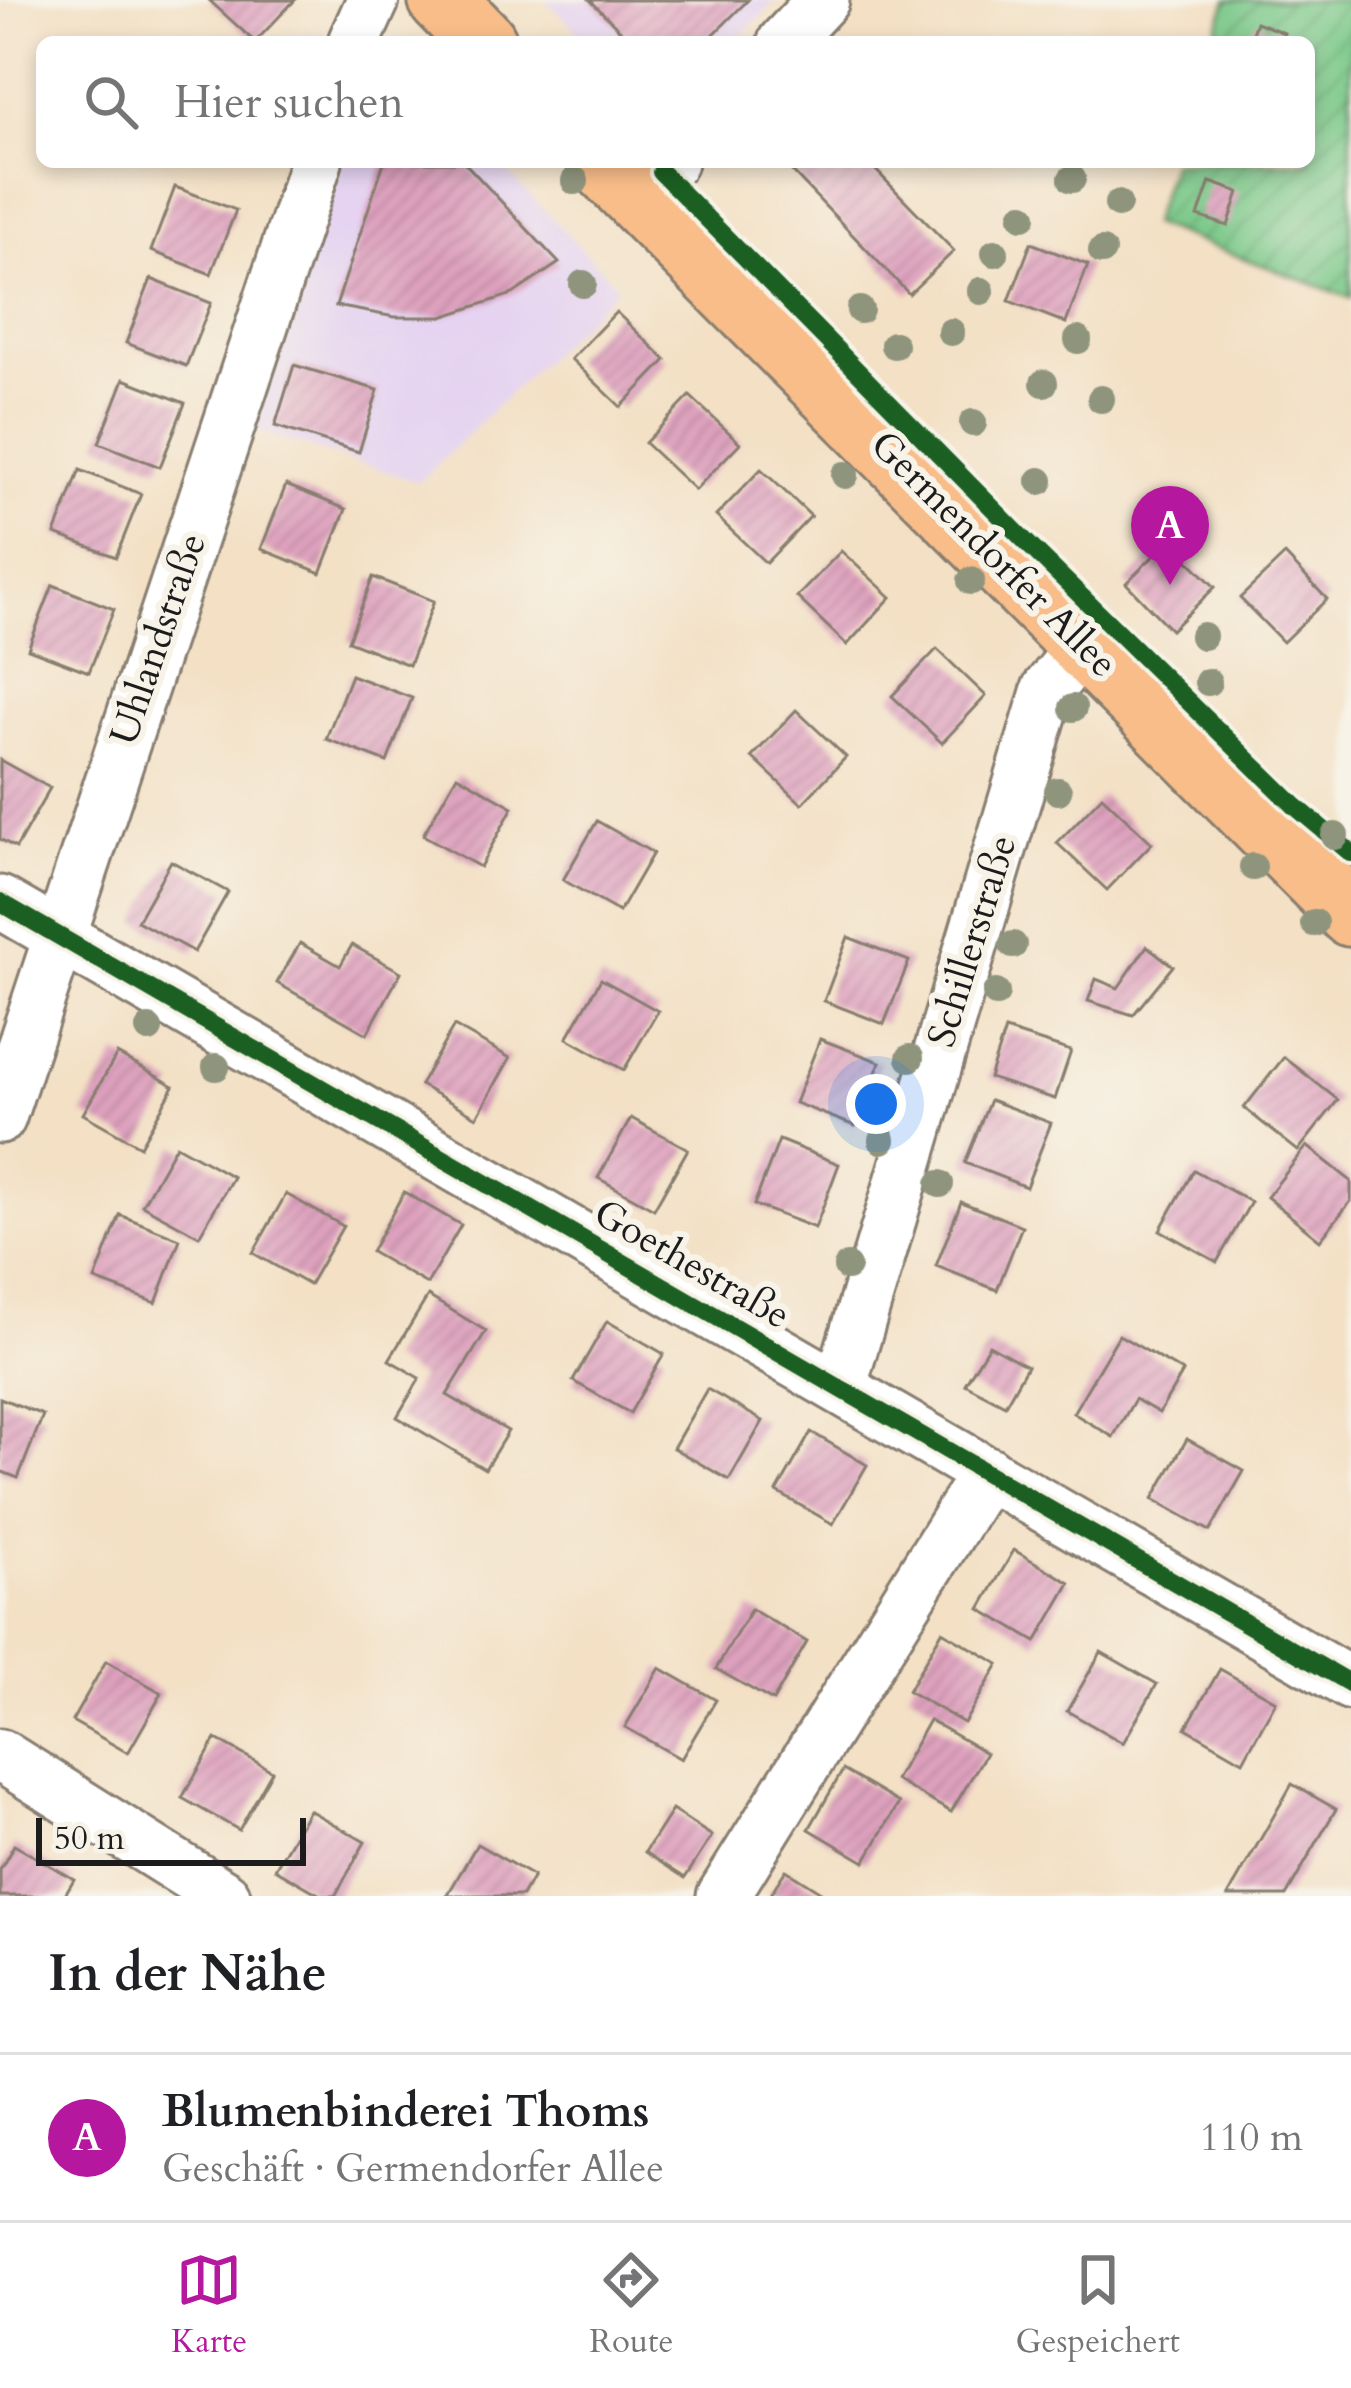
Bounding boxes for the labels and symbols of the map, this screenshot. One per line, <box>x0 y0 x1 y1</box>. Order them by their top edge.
street label: Germendorfer Allee <box>859 419 1129 689</box>
pin: A <box>1131 486 1209 585</box>
street label: Uhlandstraße <box>97 526 219 752</box>
street label: Schillerstraße <box>915 829 1029 1053</box>
your location <box>846 1074 906 1134</box>
street label: Goethestraße <box>584 1186 800 1342</box>
scale bar <box>36 1812 306 1865</box>

